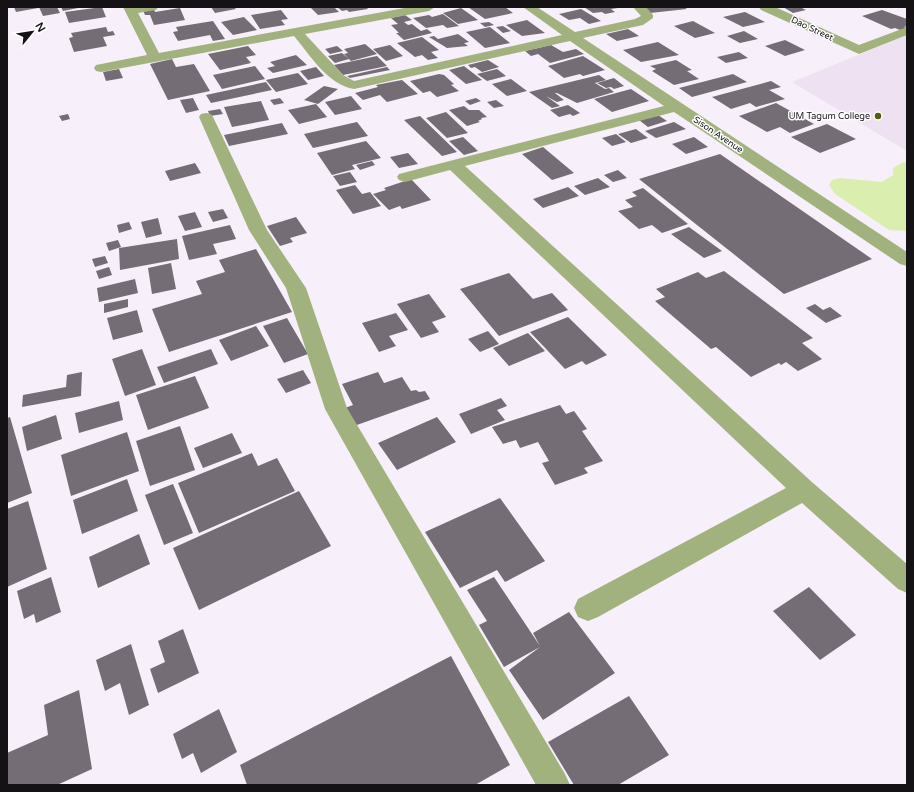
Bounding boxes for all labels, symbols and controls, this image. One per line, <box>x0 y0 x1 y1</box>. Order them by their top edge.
north arrow <box>12 12 52 52</box>
street label: Dao Street <box>789 14 835 44</box>
text: N <box>32 20 48 34</box>
place label: UM Tagum College <box>789 111 870 122</box>
marker: UM Tagum College <box>873 111 883 121</box>
street label: Sison Avenue <box>691 114 745 156</box>

